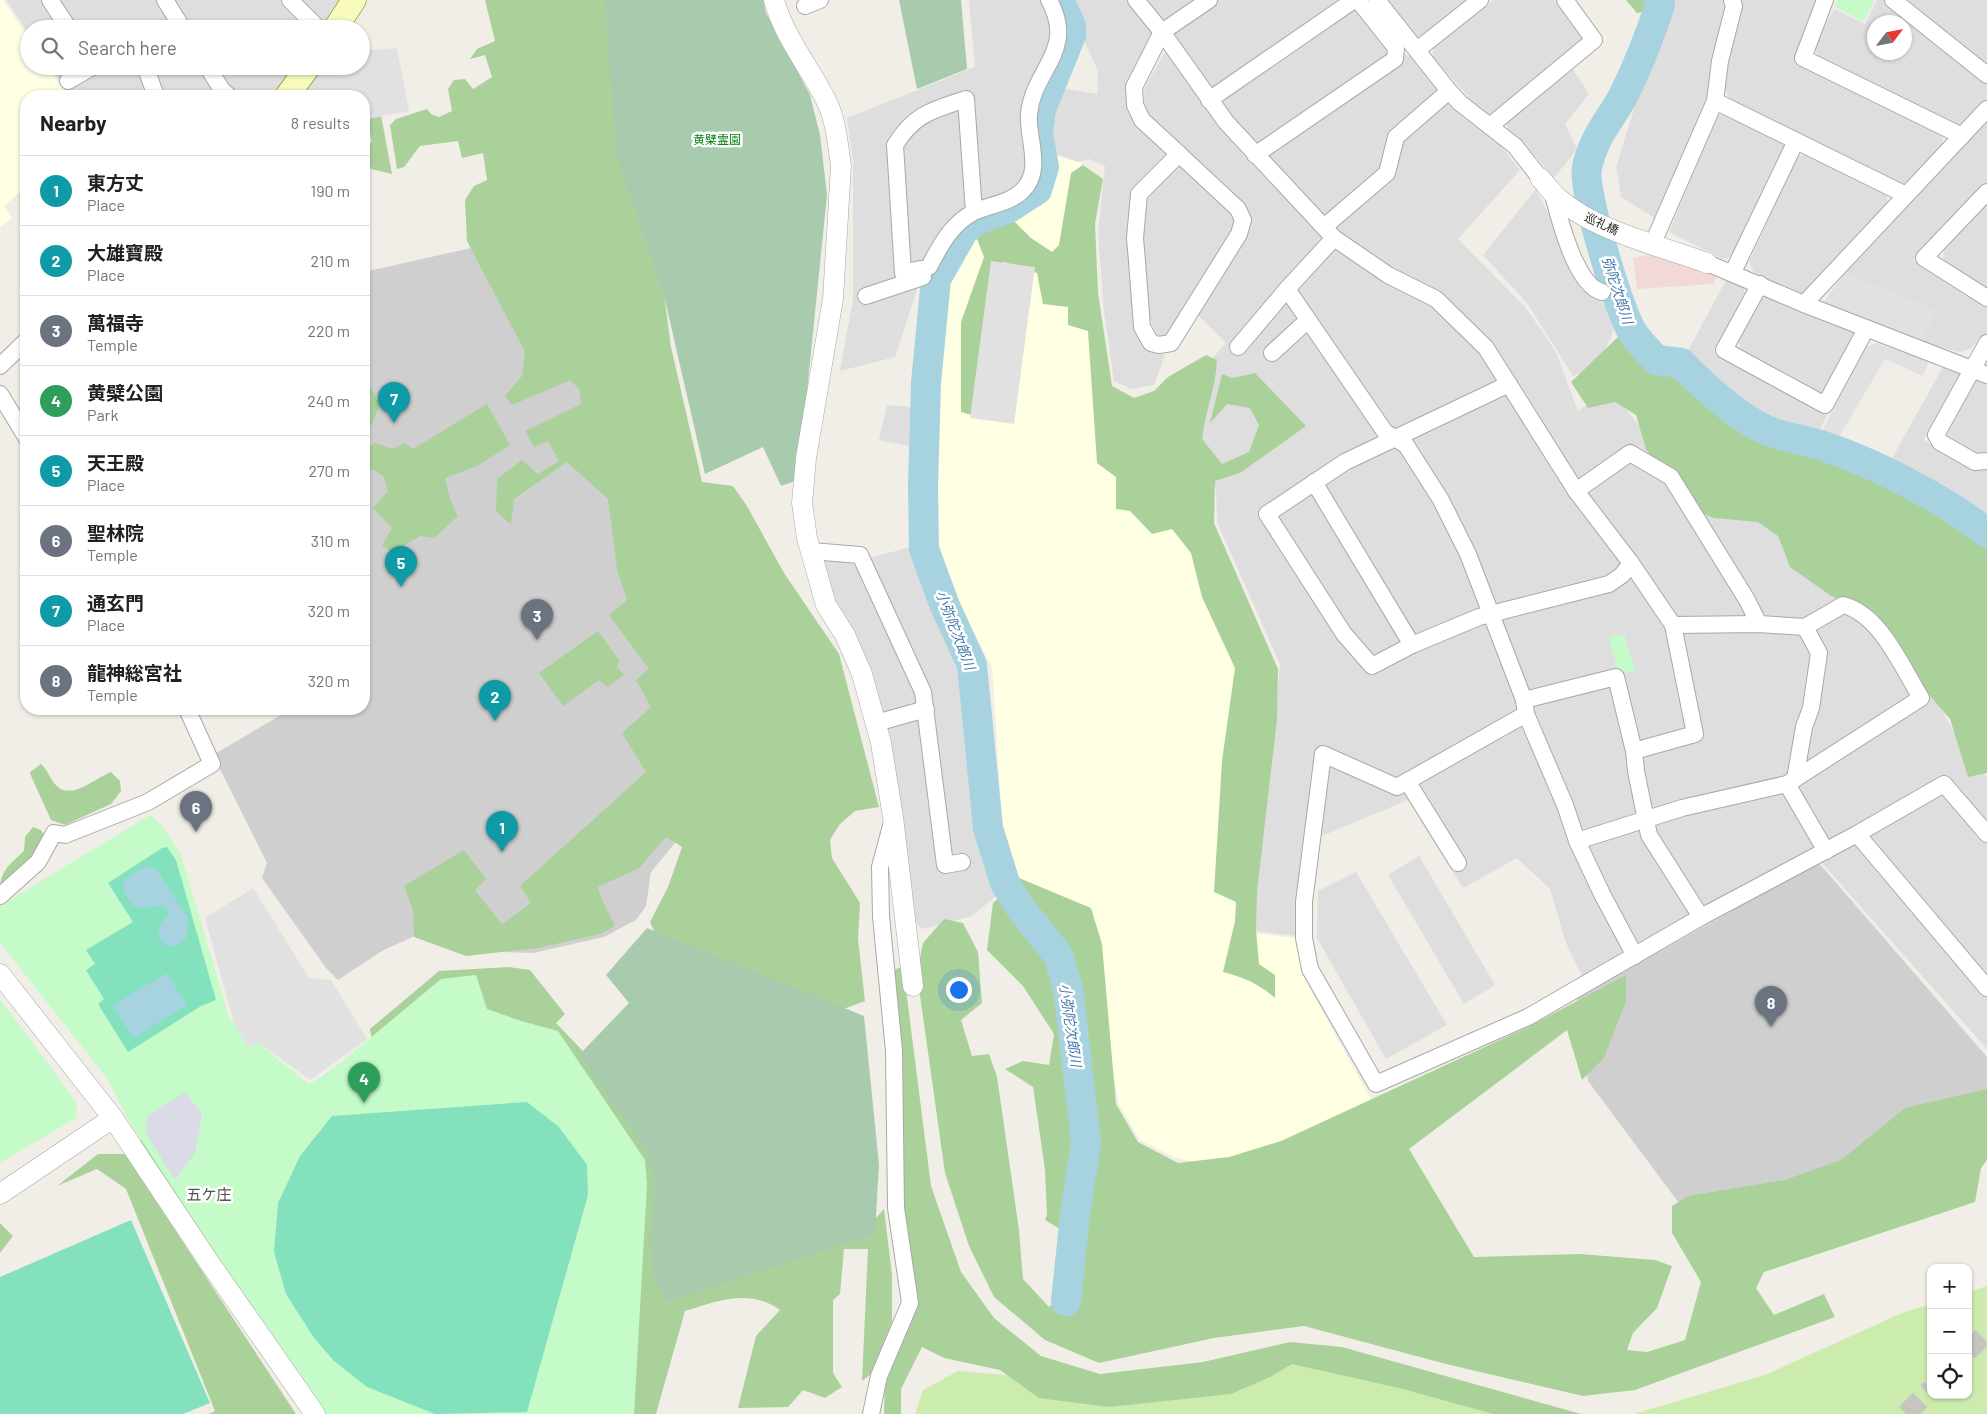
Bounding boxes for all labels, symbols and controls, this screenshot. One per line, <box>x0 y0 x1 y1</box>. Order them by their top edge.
north arrow <box>1867 15 1912 60</box>
search box <box>20 20 370 75</box>
icon: search <box>38 34 66 62</box>
text: Search here <box>78 36 177 59</box>
text: Nearby <box>40 110 106 135</box>
text: 8 results <box>291 113 350 132</box>
park label: 黄檗霊園 <box>693 132 741 146</box>
text: 東方丈 <box>87 171 144 194</box>
text: 1 <box>53 181 59 200</box>
text: 190 m <box>311 181 350 200</box>
text: Place <box>87 195 125 214</box>
street label: 巡礼橋 <box>1583 209 1621 237</box>
text: 大雄寶殿 <box>87 241 163 264</box>
text: 2 <box>52 251 60 270</box>
text: 210 m <box>311 251 350 270</box>
water label: 弥陀次郎川 <box>1599 254 1638 328</box>
text: Place <box>87 265 125 284</box>
text: 萬福寺 <box>87 311 144 334</box>
text: 3 <box>52 321 60 340</box>
text: 220 m <box>307 321 350 340</box>
text: Temple <box>87 335 138 354</box>
text: 黄檗公園 <box>87 381 163 404</box>
pin: 7 <box>378 382 410 423</box>
text: 4 <box>51 391 61 410</box>
text: 240 m <box>307 391 350 410</box>
text: Park <box>87 405 118 424</box>
text: 天王殿 <box>87 451 144 474</box>
text: 5 <box>52 461 60 480</box>
text: 270 m <box>308 461 350 480</box>
text: Place <box>87 475 125 494</box>
text: 聖林院 <box>87 521 144 544</box>
text: 6 <box>52 531 60 550</box>
text: 310 m <box>311 531 350 550</box>
text: Temple <box>87 545 138 564</box>
pin: 5 <box>385 546 417 587</box>
water label: 小弥陀次郎川 <box>933 588 980 674</box>
text: 通玄門 <box>87 591 144 614</box>
pin: 3 <box>521 599 553 640</box>
text: 7 <box>52 601 60 620</box>
text: 320 m <box>308 601 350 620</box>
text: Place <box>87 615 125 634</box>
text: 龍神総宮社 <box>87 661 182 684</box>
text: 8 <box>52 671 60 690</box>
text: 320 m <box>308 671 350 690</box>
pin: 2 <box>479 680 511 721</box>
text: Temple <box>87 685 138 704</box>
pin: 6 <box>180 791 212 832</box>
pin: 1 <box>486 811 518 852</box>
your location <box>946 977 972 1003</box>
water label: 小弥陀次郎川 <box>1057 982 1086 1070</box>
pin: 8 <box>1755 986 1787 1027</box>
pin: 4 <box>348 1062 380 1103</box>
district label: 五ケ庄 <box>186 1185 232 1203</box>
map controls <box>1927 1264 1972 1399</box>
button: + <box>1927 1264 1972 1309</box>
button: − <box>1927 1309 1972 1354</box>
button: locate <box>1927 1354 1972 1399</box>

